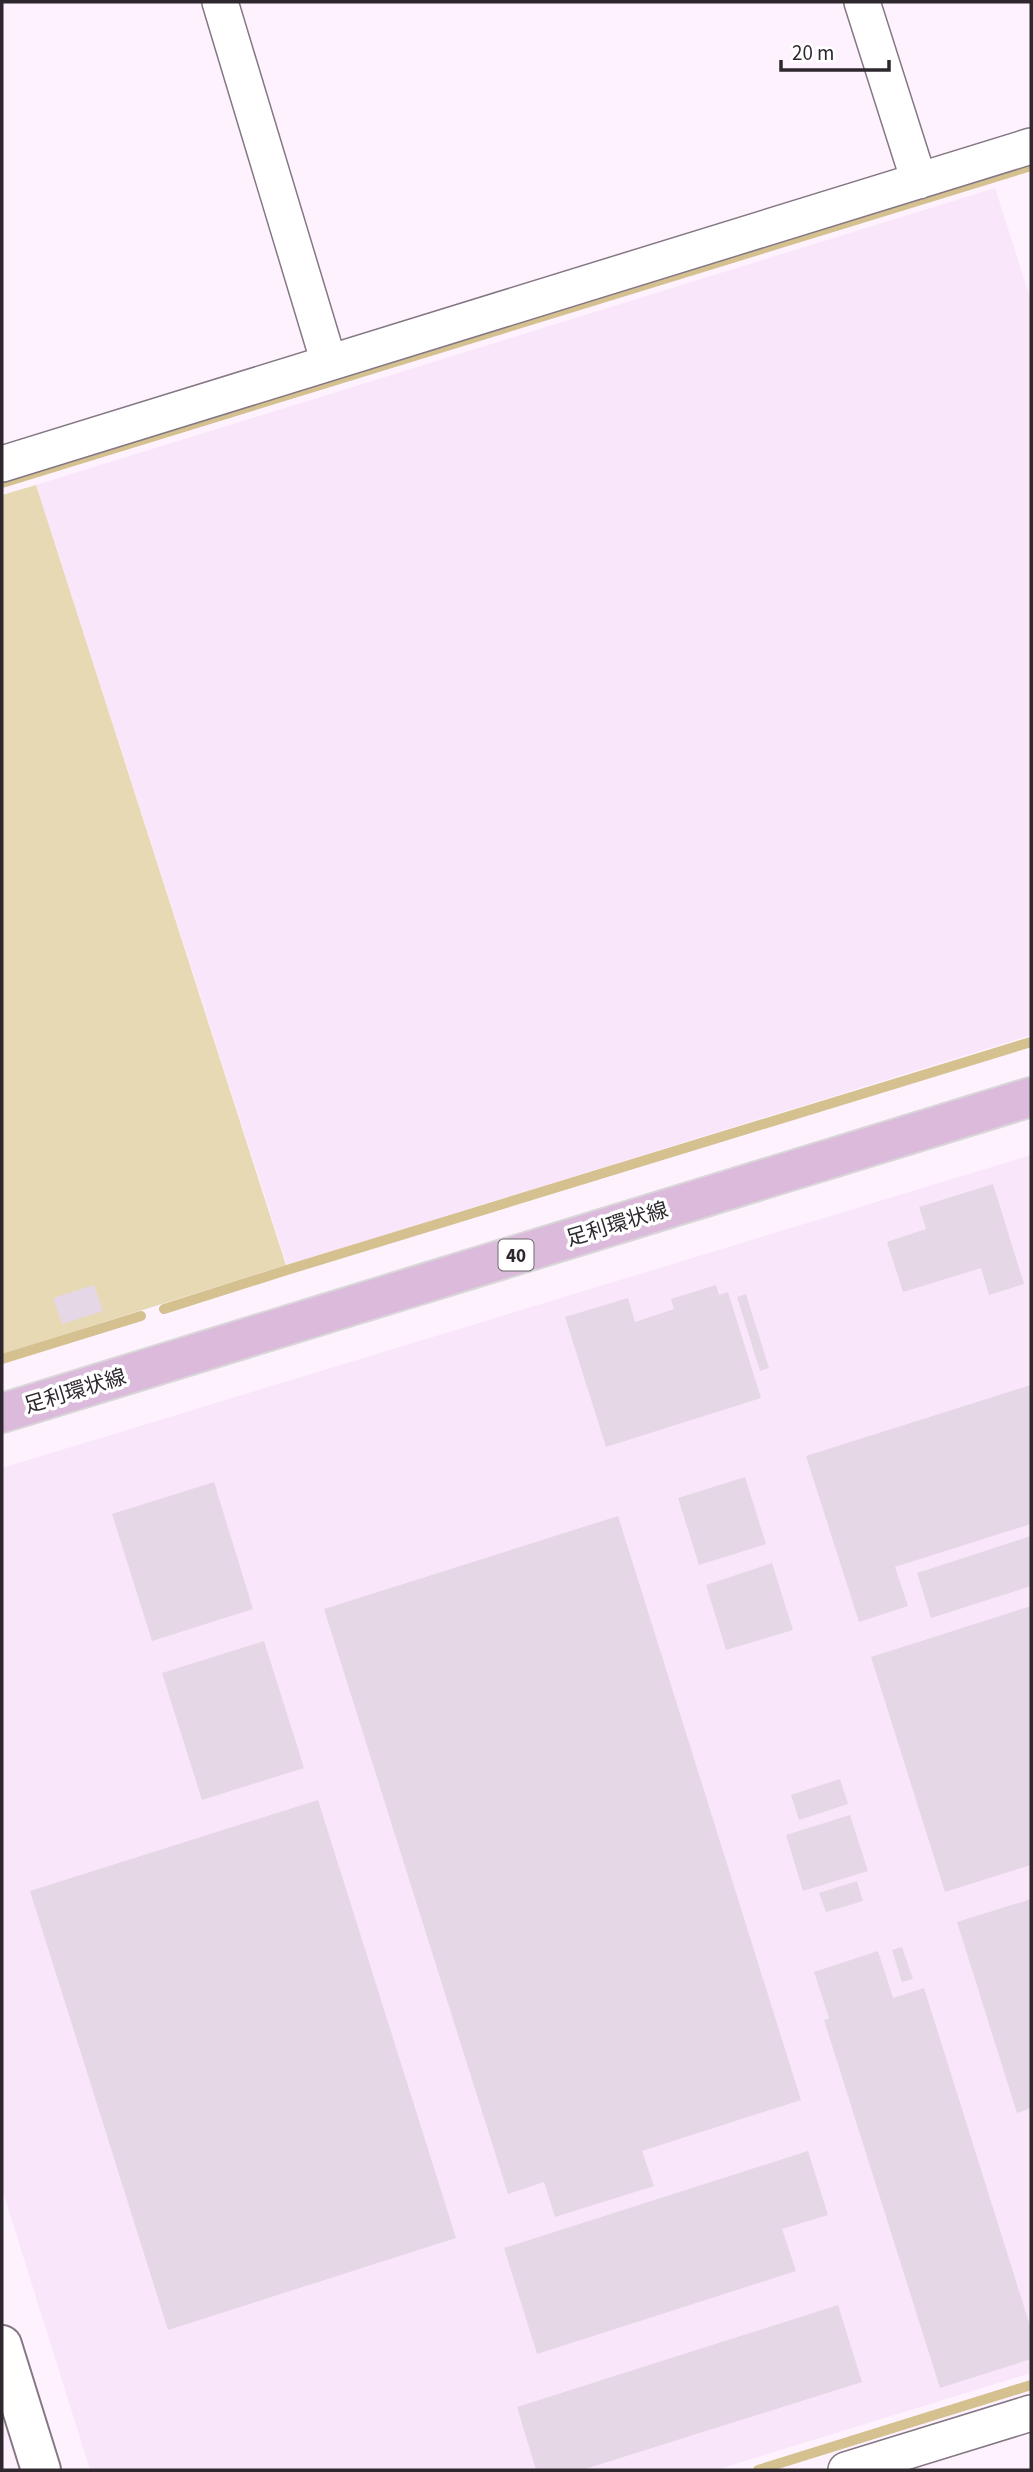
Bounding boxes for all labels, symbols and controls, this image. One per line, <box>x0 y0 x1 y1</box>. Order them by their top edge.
scale bar <box>781 28 890 72</box>
text: 20 m <box>792 38 834 68</box>
street label: 足利環状線 <box>562 1194 672 1254</box>
road number: 40 <box>498 1240 534 1270</box>
street label: 足利環状線 <box>20 1361 130 1421</box>

